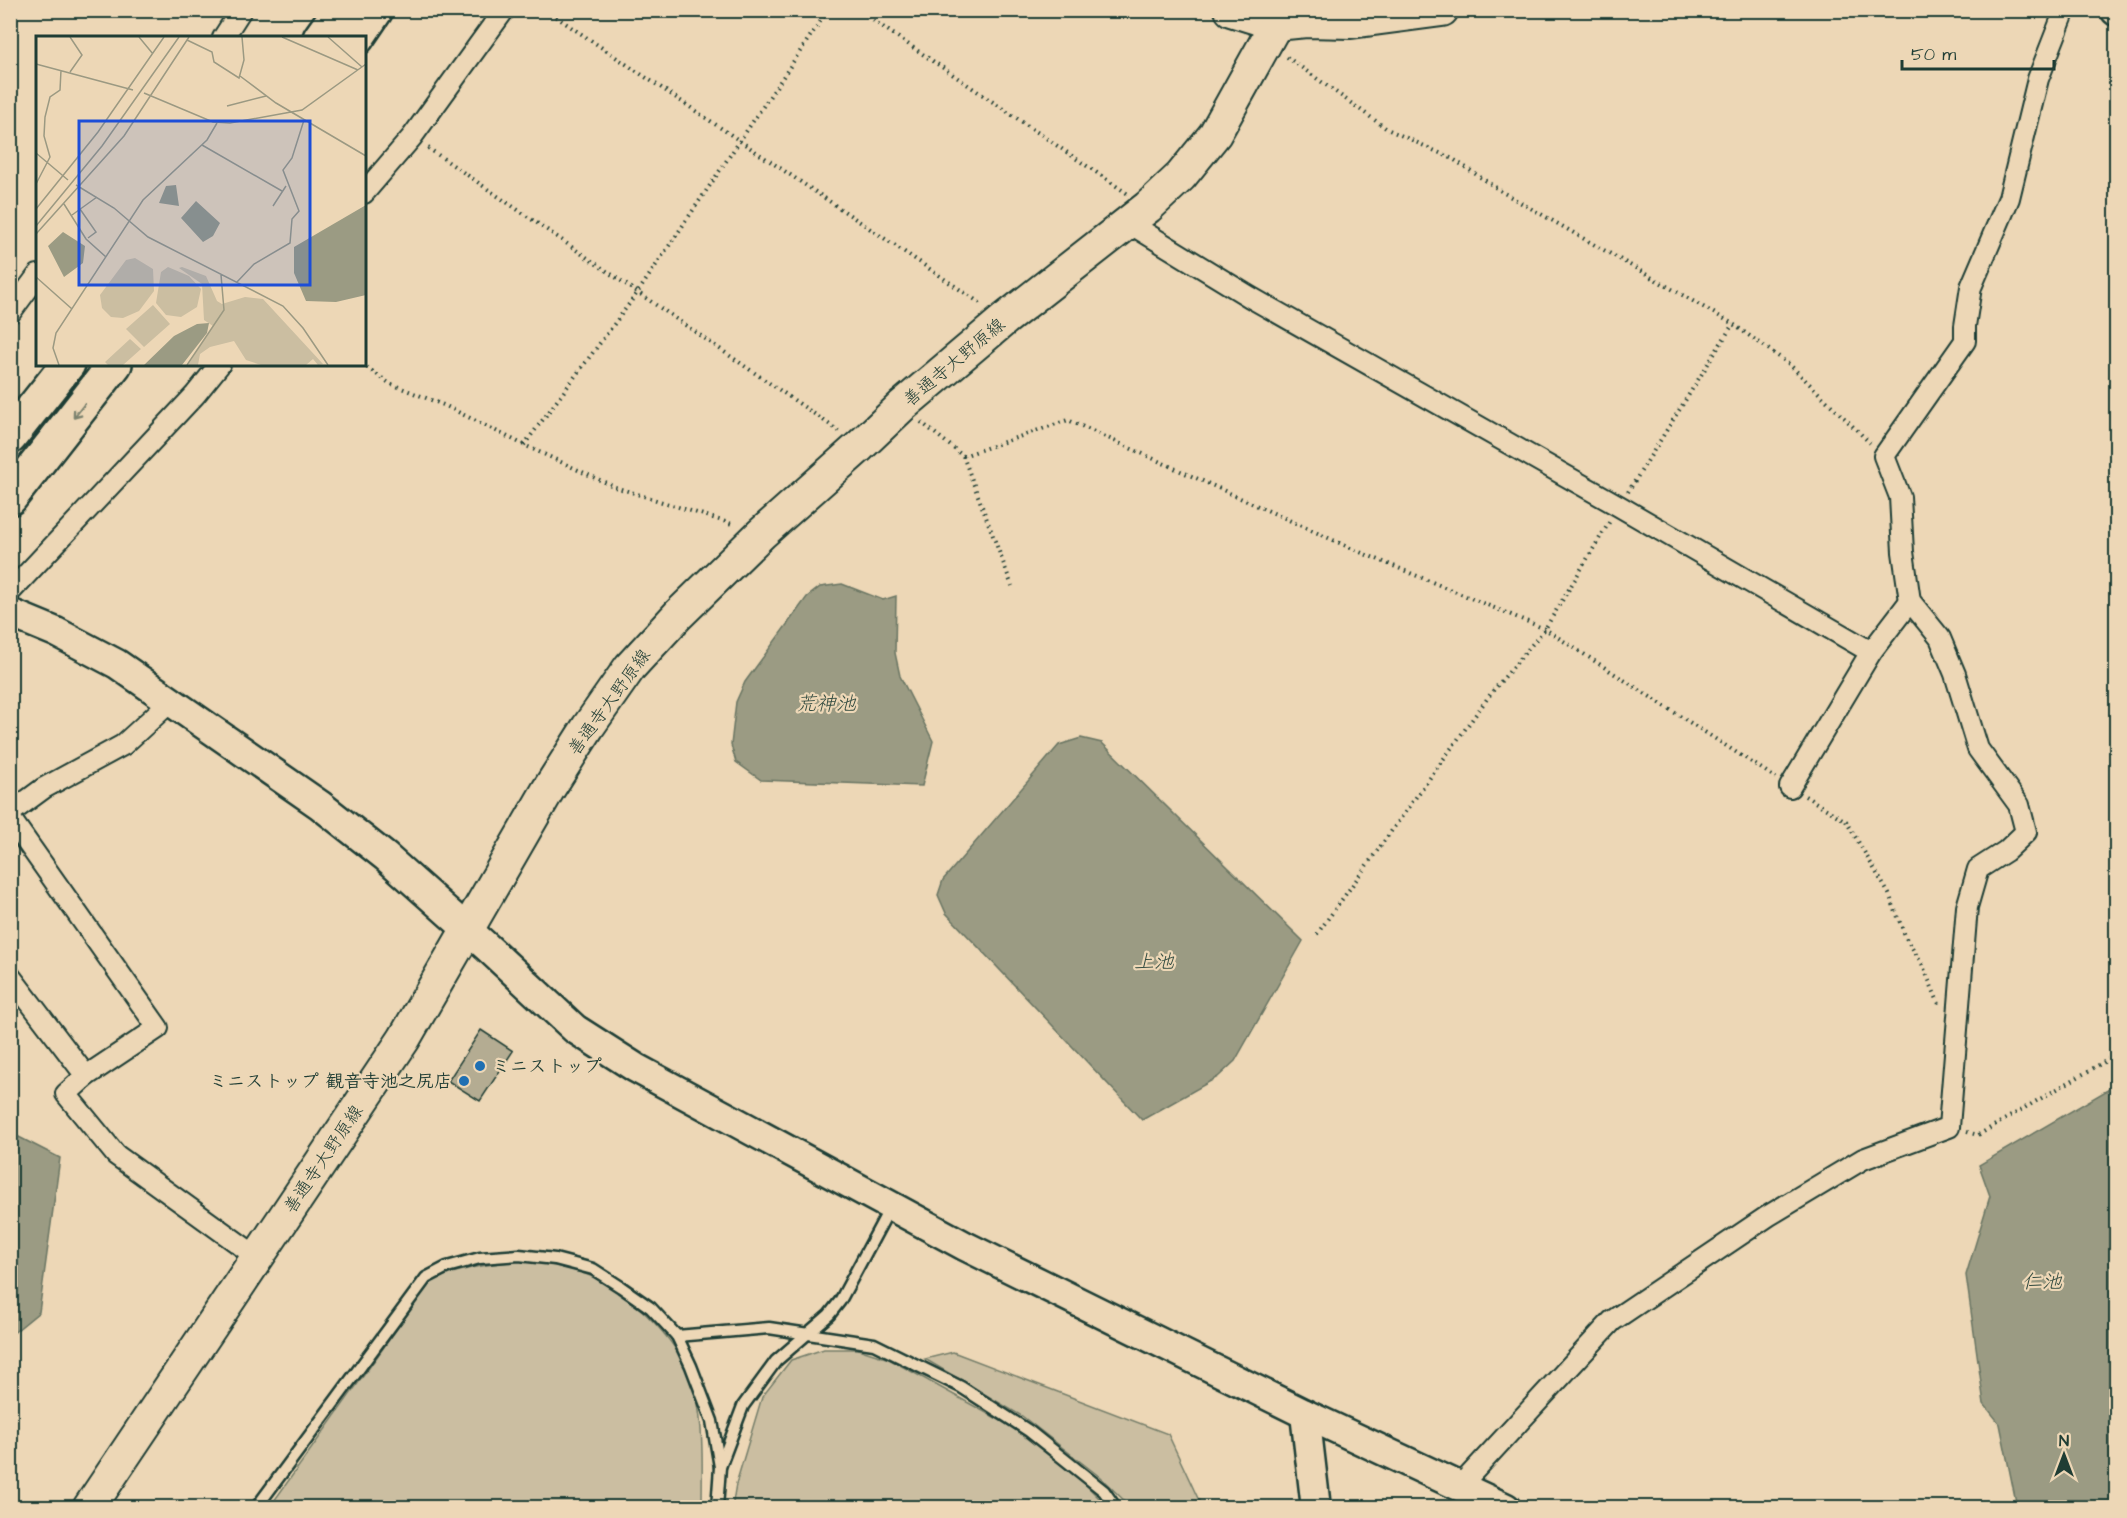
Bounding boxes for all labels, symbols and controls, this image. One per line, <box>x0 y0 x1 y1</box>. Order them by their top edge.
scale bar <box>1902 33 2054 71</box>
inset map <box>36 36 366 366</box>
text: 50 m <box>1911 42 1956 67</box>
street label: 善通寺大野原線 <box>898 312 1011 412</box>
one-way arrow <box>72 402 85 418</box>
street label: 善通寺大野原線 <box>562 644 657 761</box>
water label: 荒神池 <box>796 690 857 718</box>
water label: 上池 <box>1134 948 1175 976</box>
place label: ミニストップ <box>492 1054 602 1079</box>
marker: ミニストップ <box>473 1059 487 1073</box>
place label: ミニストップ 観音寺池之尻店 <box>209 1069 452 1094</box>
marker: ミニストップ 観音寺池之尻店 <box>457 1074 471 1088</box>
street label: 善通寺大野原線 <box>278 1100 369 1218</box>
water label: 仁池 <box>2022 1268 2063 1296</box>
north arrow <box>2034 1425 2094 1485</box>
text: N <box>2059 1430 2069 1452</box>

